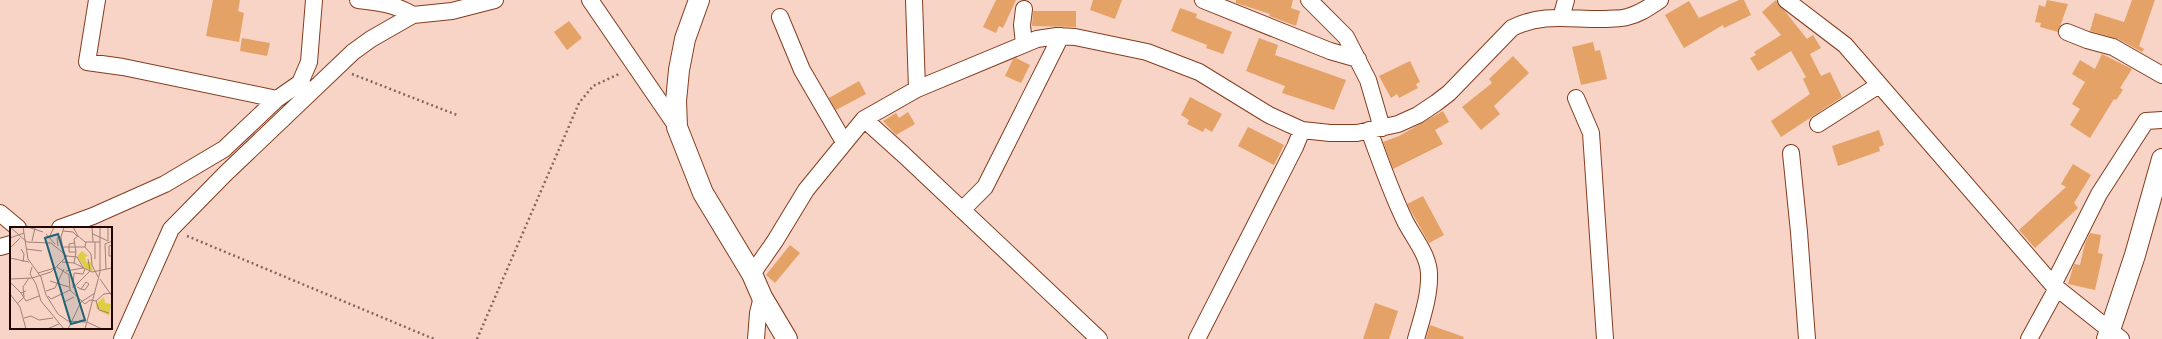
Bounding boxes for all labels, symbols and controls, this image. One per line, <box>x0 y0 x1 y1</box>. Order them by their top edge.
inset map <box>10 227 112 329</box>

